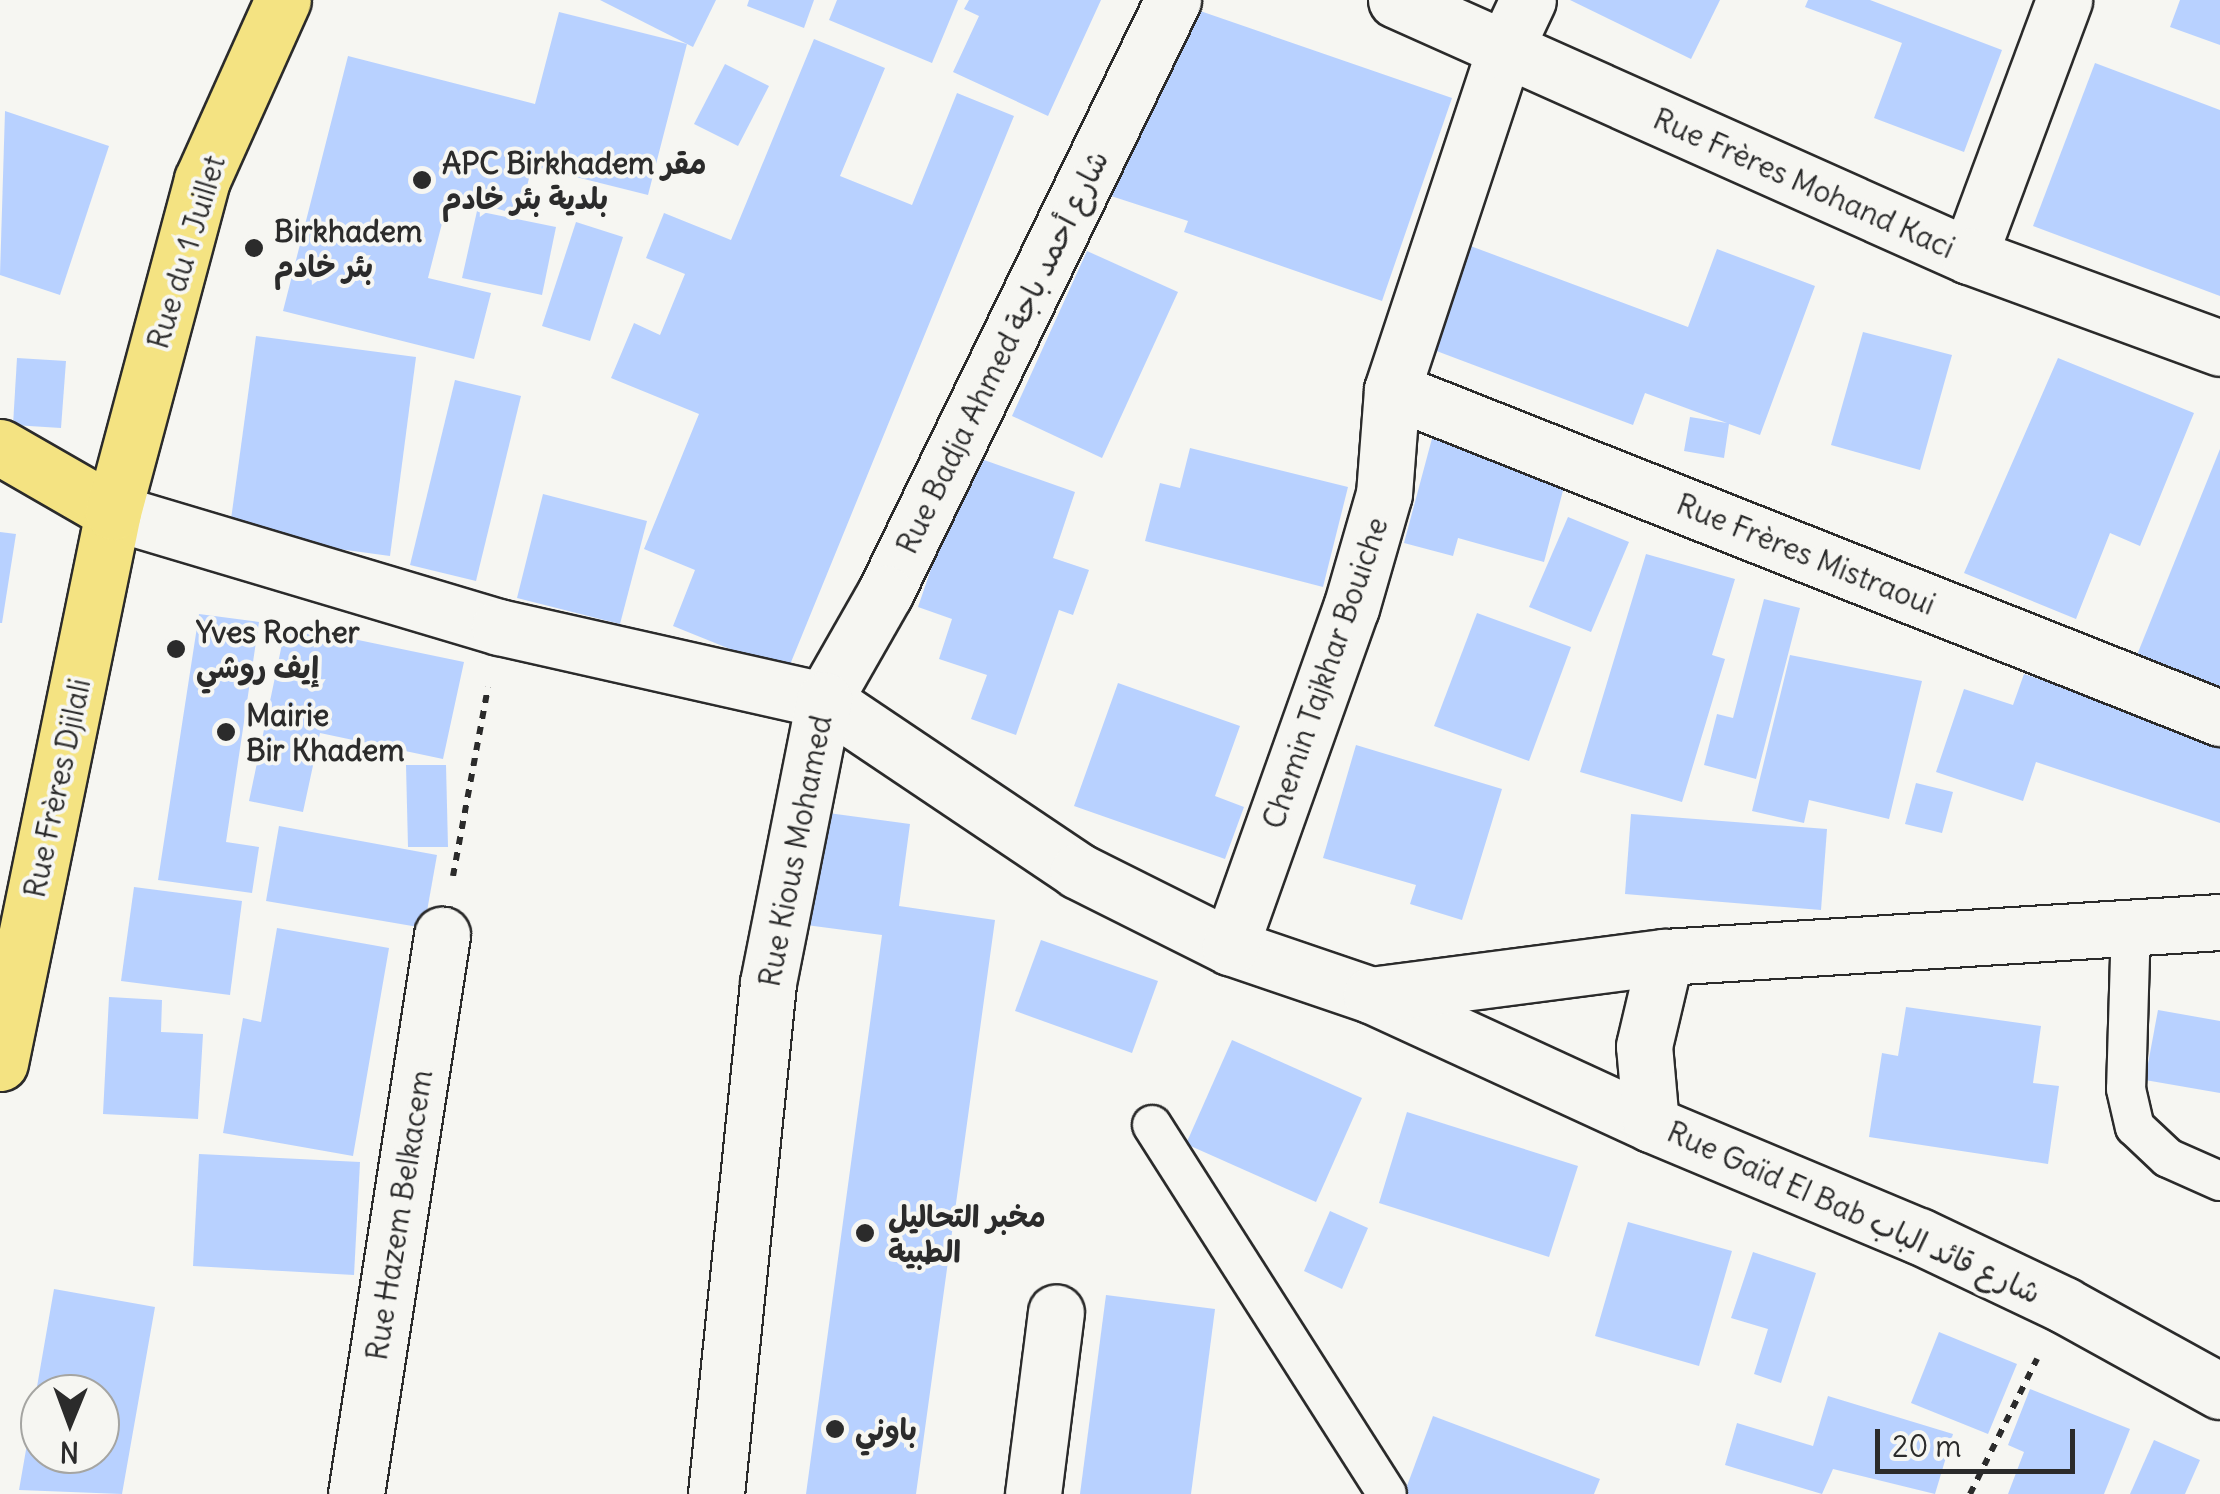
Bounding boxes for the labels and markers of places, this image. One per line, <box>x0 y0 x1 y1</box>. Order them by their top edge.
place label: APC Birkhadem مقر بلدية بئر خادم <box>442 145 706 216</box>
marker: APC Birkhadem مقر بلدية بئر خادم <box>411 169 433 191</box>
place label: Birkhadem بئر خادم <box>274 213 422 284</box>
marker: Birkhadem بئر خادم <box>243 237 265 259</box>
place label: Yves Rocher إيف روشي <box>196 614 360 684</box>
marker: Yves Rocher إيف روشي <box>165 638 187 660</box>
place label: Mairie Bir Khadem <box>246 697 405 768</box>
marker: Mairie Bir Khadem <box>215 721 237 743</box>
place label: مخبر التحاليل الطبية <box>888 1198 1046 1268</box>
marker: مخبر التحاليل الطبية <box>852 1220 878 1246</box>
place label: باوني <box>855 1411 917 1447</box>
marker: باوني <box>824 1418 846 1440</box>

